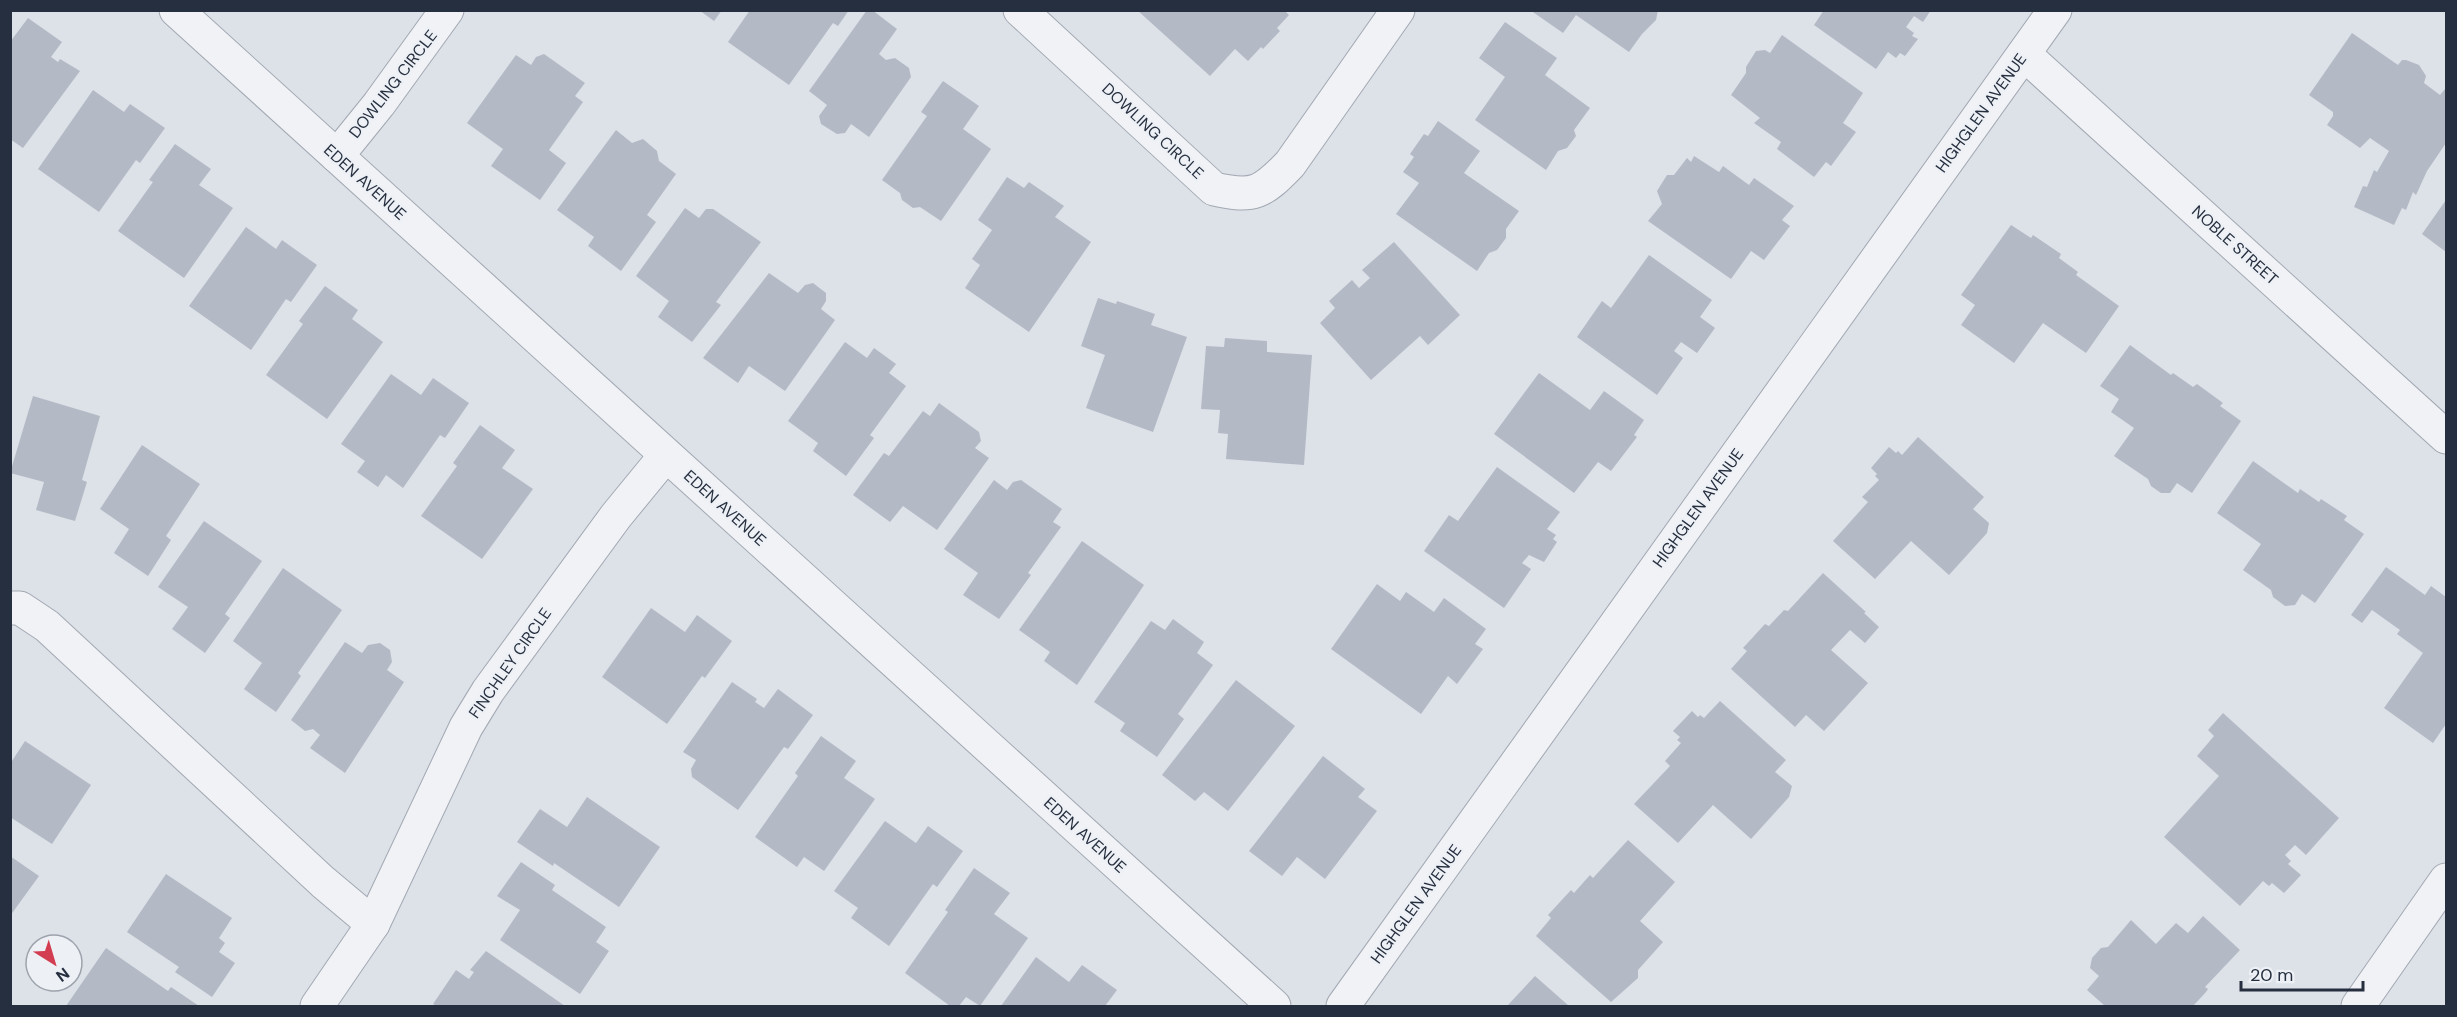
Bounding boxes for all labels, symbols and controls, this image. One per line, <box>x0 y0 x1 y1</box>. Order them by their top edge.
street label: DOWLING CIRCLE <box>344 26 442 142</box>
street label: HIGHGLEN AVENUE <box>1931 49 2031 177</box>
street label: DOWLING CIRCLE <box>1098 78 1208 184</box>
street label: EDEN AVENUE <box>319 139 411 225</box>
street label: NOBLE STREET <box>2187 201 2283 289</box>
street label: HIGHGLEN AVENUE <box>1648 444 1748 572</box>
street label: EDEN AVENUE <box>679 465 771 551</box>
street label: FINCHLEY CIRCLE <box>464 604 556 722</box>
street label: EDEN AVENUE <box>1039 792 1131 878</box>
street label: HIGHGLEN AVENUE <box>1366 840 1466 968</box>
north arrow <box>24 933 84 993</box>
scale bar <box>2241 954 2362 992</box>
text: N <box>52 963 74 986</box>
text: 20 m <box>2250 963 2293 987</box>

